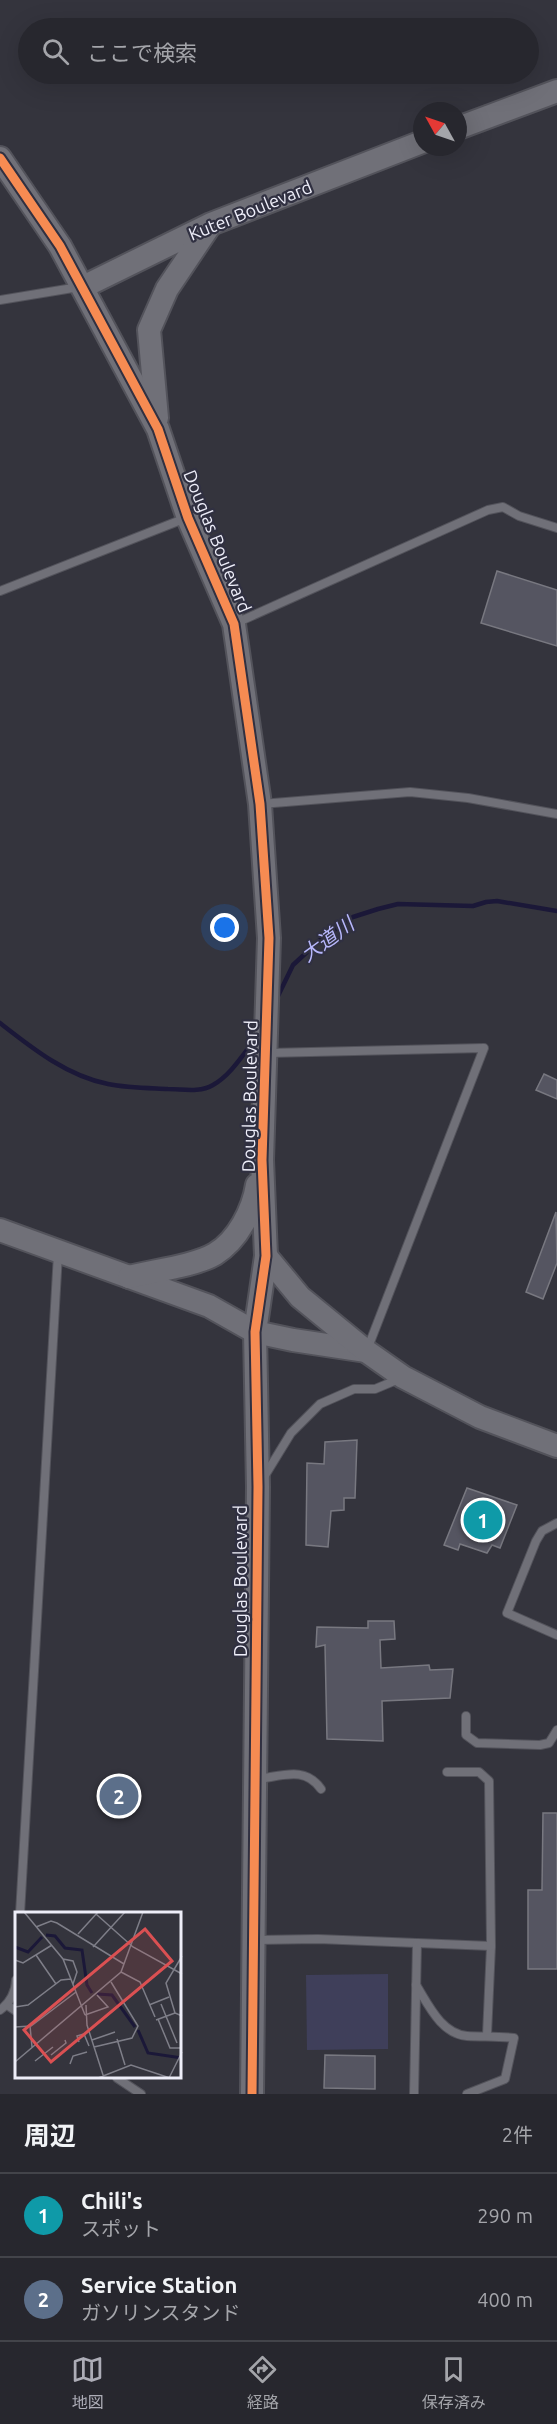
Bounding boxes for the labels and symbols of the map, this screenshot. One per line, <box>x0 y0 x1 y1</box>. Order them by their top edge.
north arrow <box>413 102 467 156</box>
street label: Kuter Boulevard <box>185 176 315 244</box>
street label: Douglas Boulevard <box>180 467 256 615</box>
water label: 大道川 <box>296 911 360 966</box>
your location <box>210 913 239 942</box>
street label: Douglas Boulevard <box>238 1020 260 1172</box>
pin: 1 <box>464 1498 502 1543</box>
street label: Douglas Boulevard <box>230 1505 250 1657</box>
pin: 2 <box>100 1774 138 1818</box>
inset map <box>15 1912 182 2079</box>

